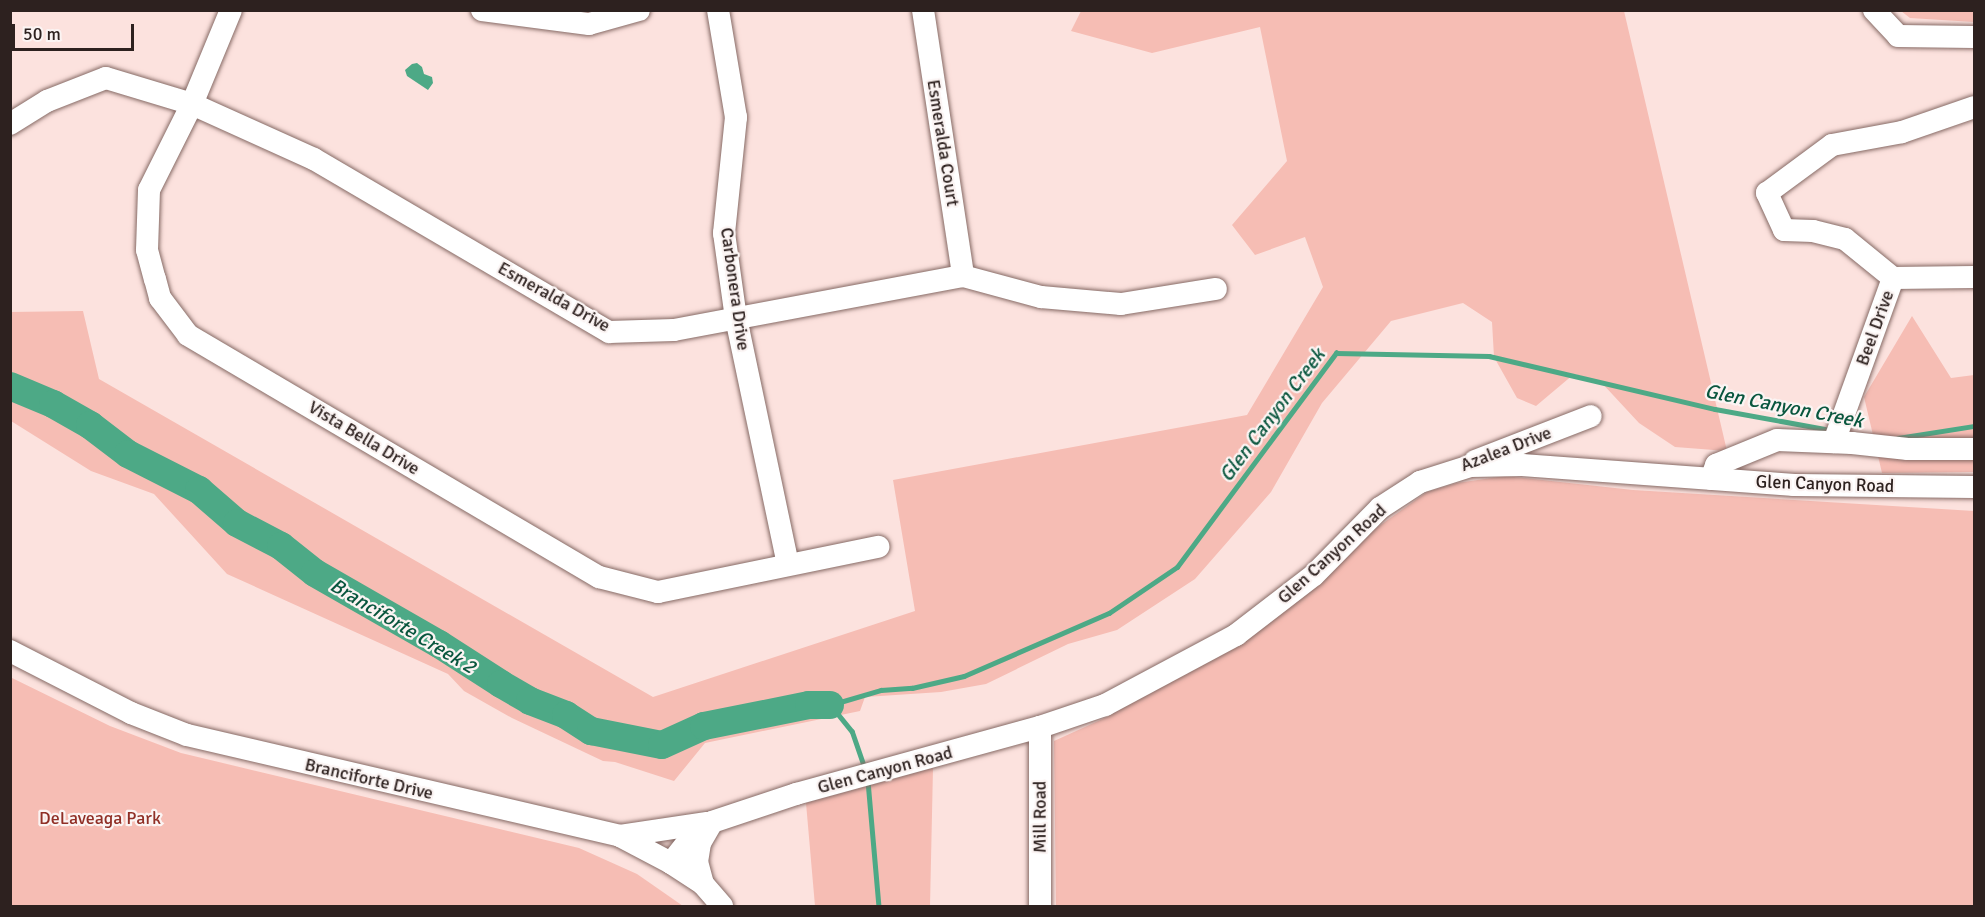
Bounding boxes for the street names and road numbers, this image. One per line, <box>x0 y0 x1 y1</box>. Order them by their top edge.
street label: Esmeralda Court <box>922 78 964 208</box>
street label: Carbonera Drive <box>716 226 754 352</box>
street label: Esmeralda Drive <box>494 257 614 337</box>
street label: Beel Drive <box>1851 287 1899 369</box>
street label: Vista Bella Drive <box>304 396 424 480</box>
street label: Azalea Drive <box>1457 422 1555 476</box>
street label: Glen Canyon Road <box>1755 471 1895 497</box>
street label: Glen Canyon Road <box>1273 500 1391 608</box>
street label: Glen Canyon Road <box>815 742 955 798</box>
street label: Branciforte Drive <box>303 754 435 804</box>
street label: Mill Road <box>1029 781 1051 853</box>

